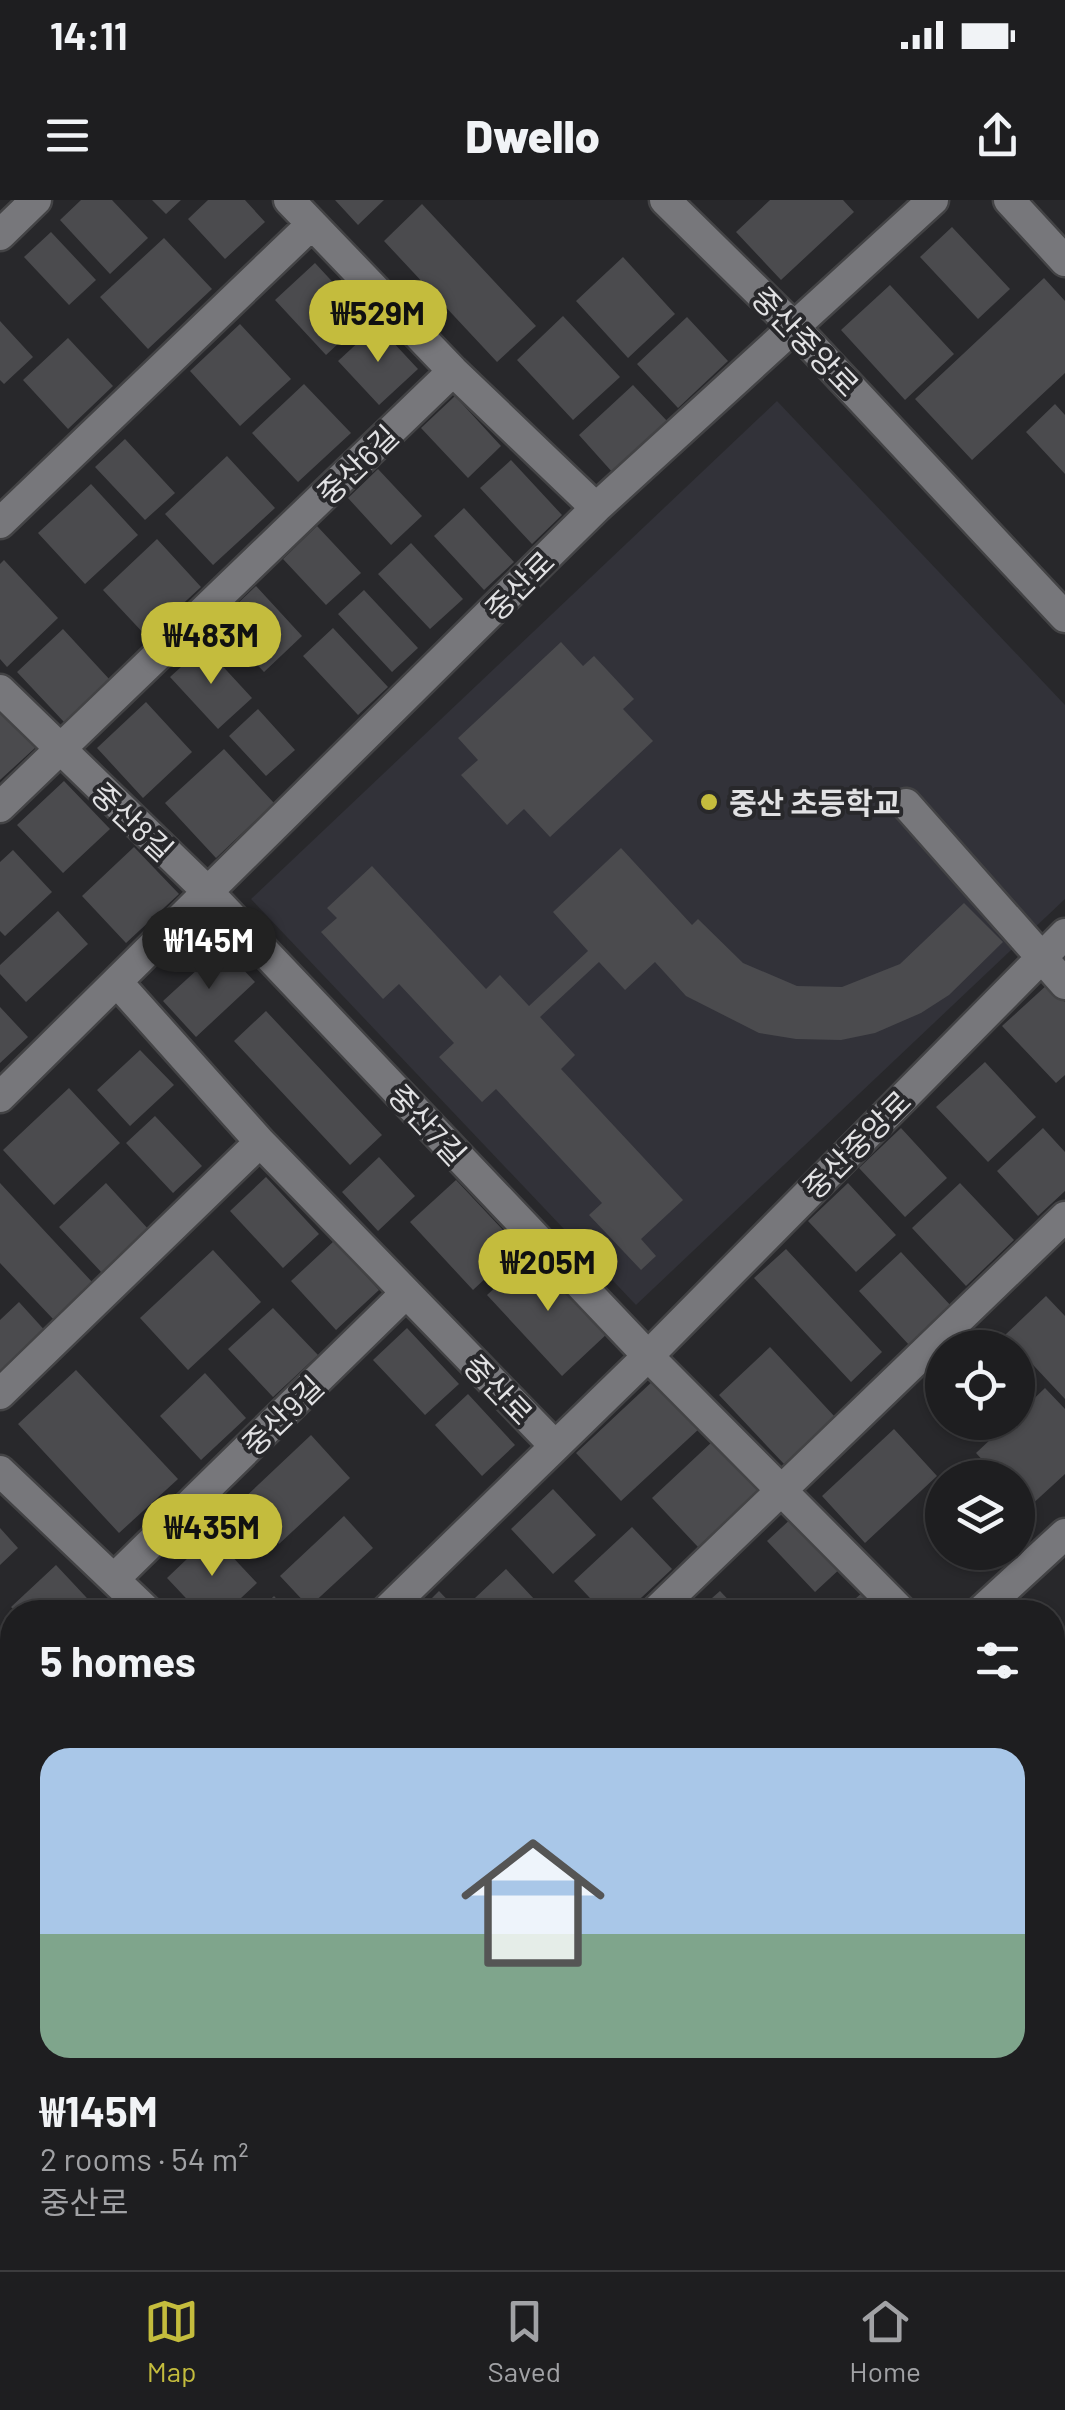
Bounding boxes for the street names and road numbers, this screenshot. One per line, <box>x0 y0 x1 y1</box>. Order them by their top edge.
street label: 중산중앙로 <box>745 279 867 403</box>
street label: 중산6길 <box>309 417 405 511</box>
street label: 중산로 <box>477 543 561 627</box>
street label: 중산8길 <box>85 774 181 868</box>
street label: 중산7길 <box>382 1076 474 1172</box>
street label: 중산중앙로 <box>794 1082 918 1206</box>
street label: 중산로 <box>457 1347 541 1431</box>
street label: 중산9길 <box>234 1368 330 1462</box>

